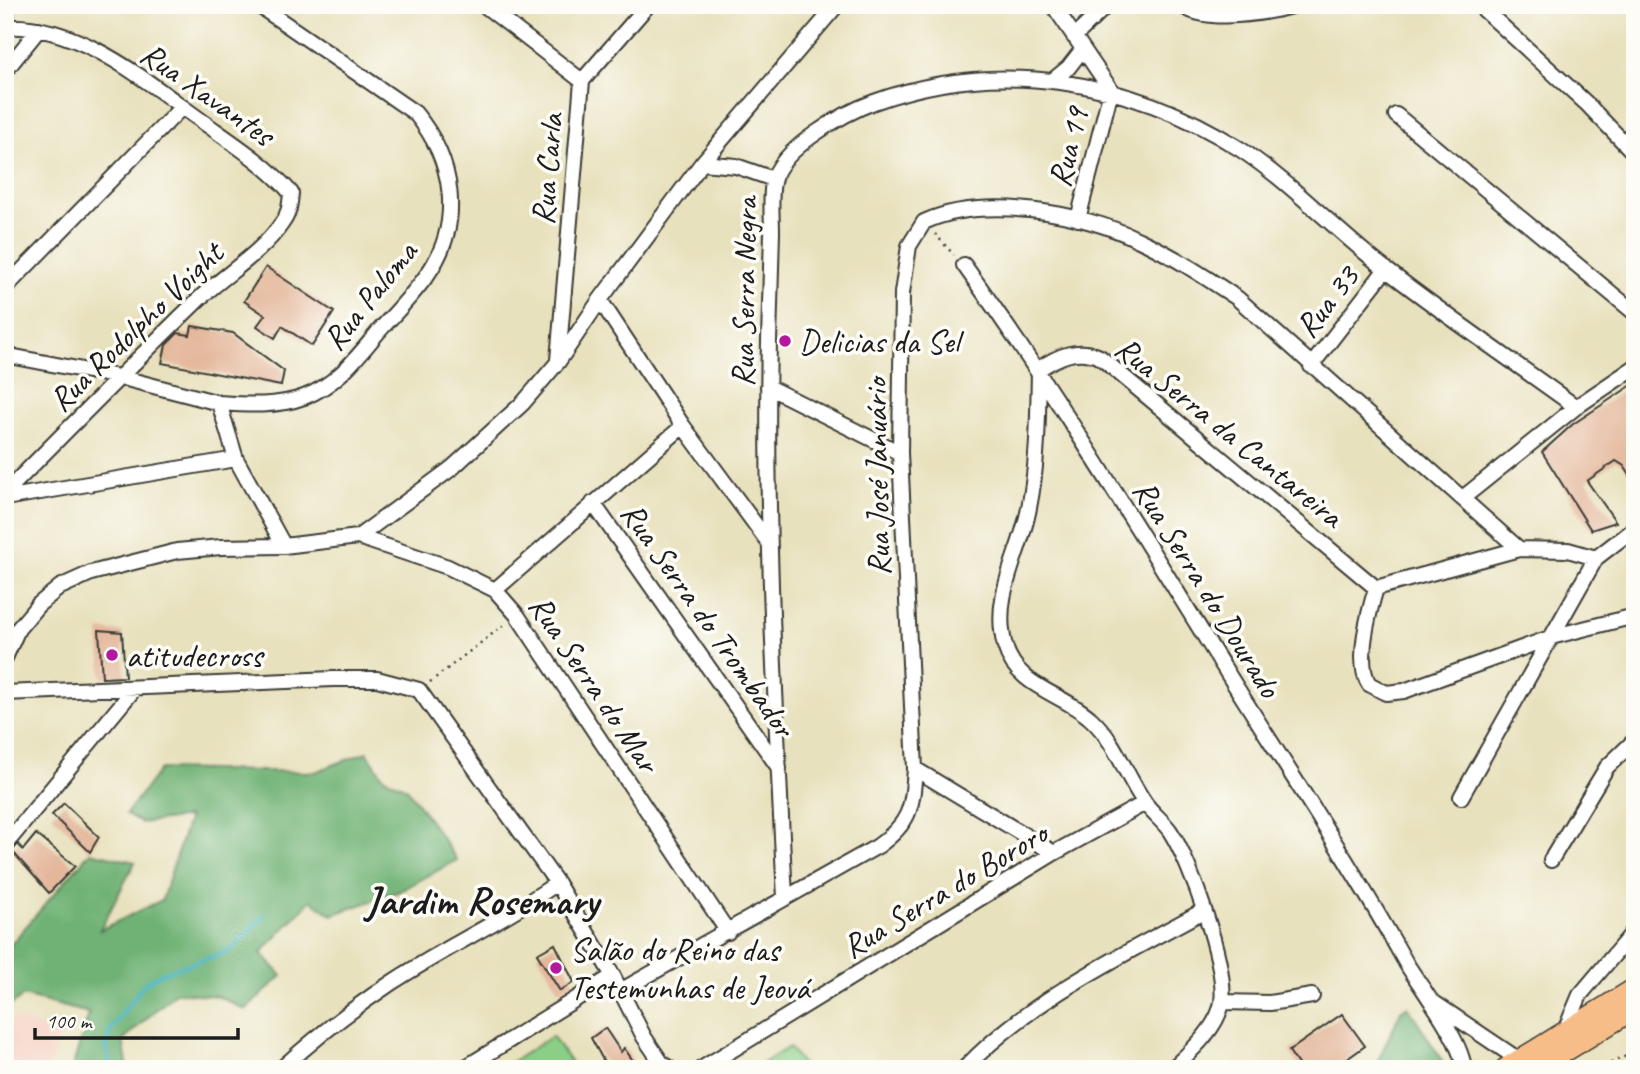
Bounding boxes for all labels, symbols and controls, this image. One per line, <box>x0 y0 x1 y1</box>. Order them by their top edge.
street label: Rua Xavantes <box>132 33 285 157</box>
street label: Rua 19 <box>1038 100 1099 191</box>
street label: Rua Carla <box>521 109 573 226</box>
street label: Rua Serra Negra <box>721 194 767 387</box>
street label: Rua Rodolpho Voight <box>40 231 234 420</box>
street label: Rua Paloma <box>313 231 428 359</box>
street label: Rua 33 <box>1286 256 1369 346</box>
place label: Delicias da Sel <box>799 321 965 363</box>
street label: Rua Serra da Cantareira <box>1107 327 1354 538</box>
marker: Delicias da Sel <box>777 333 793 349</box>
street label: Rua José Januário <box>854 375 900 576</box>
street label: Rua Serra do Dourado <box>1124 472 1291 706</box>
street label: Rua Serra do Trombador <box>611 494 806 747</box>
street label: Rua Serra do Mar <box>519 587 671 783</box>
place label: atitudecross <box>126 635 265 677</box>
marker: atitudecross <box>104 647 120 663</box>
street label: Rua Serra do Bororo <box>834 810 1057 967</box>
district label: Jardim Rosemary <box>363 876 602 926</box>
place label: Salão do Reino das Testemunhas de Jeová <box>570 929 813 1009</box>
marker: Salão do Reino das Testemunhas de Jeová <box>548 960 564 976</box>
scale bar <box>35 997 238 1041</box>
text: 100 m <box>46 1008 93 1034</box>

